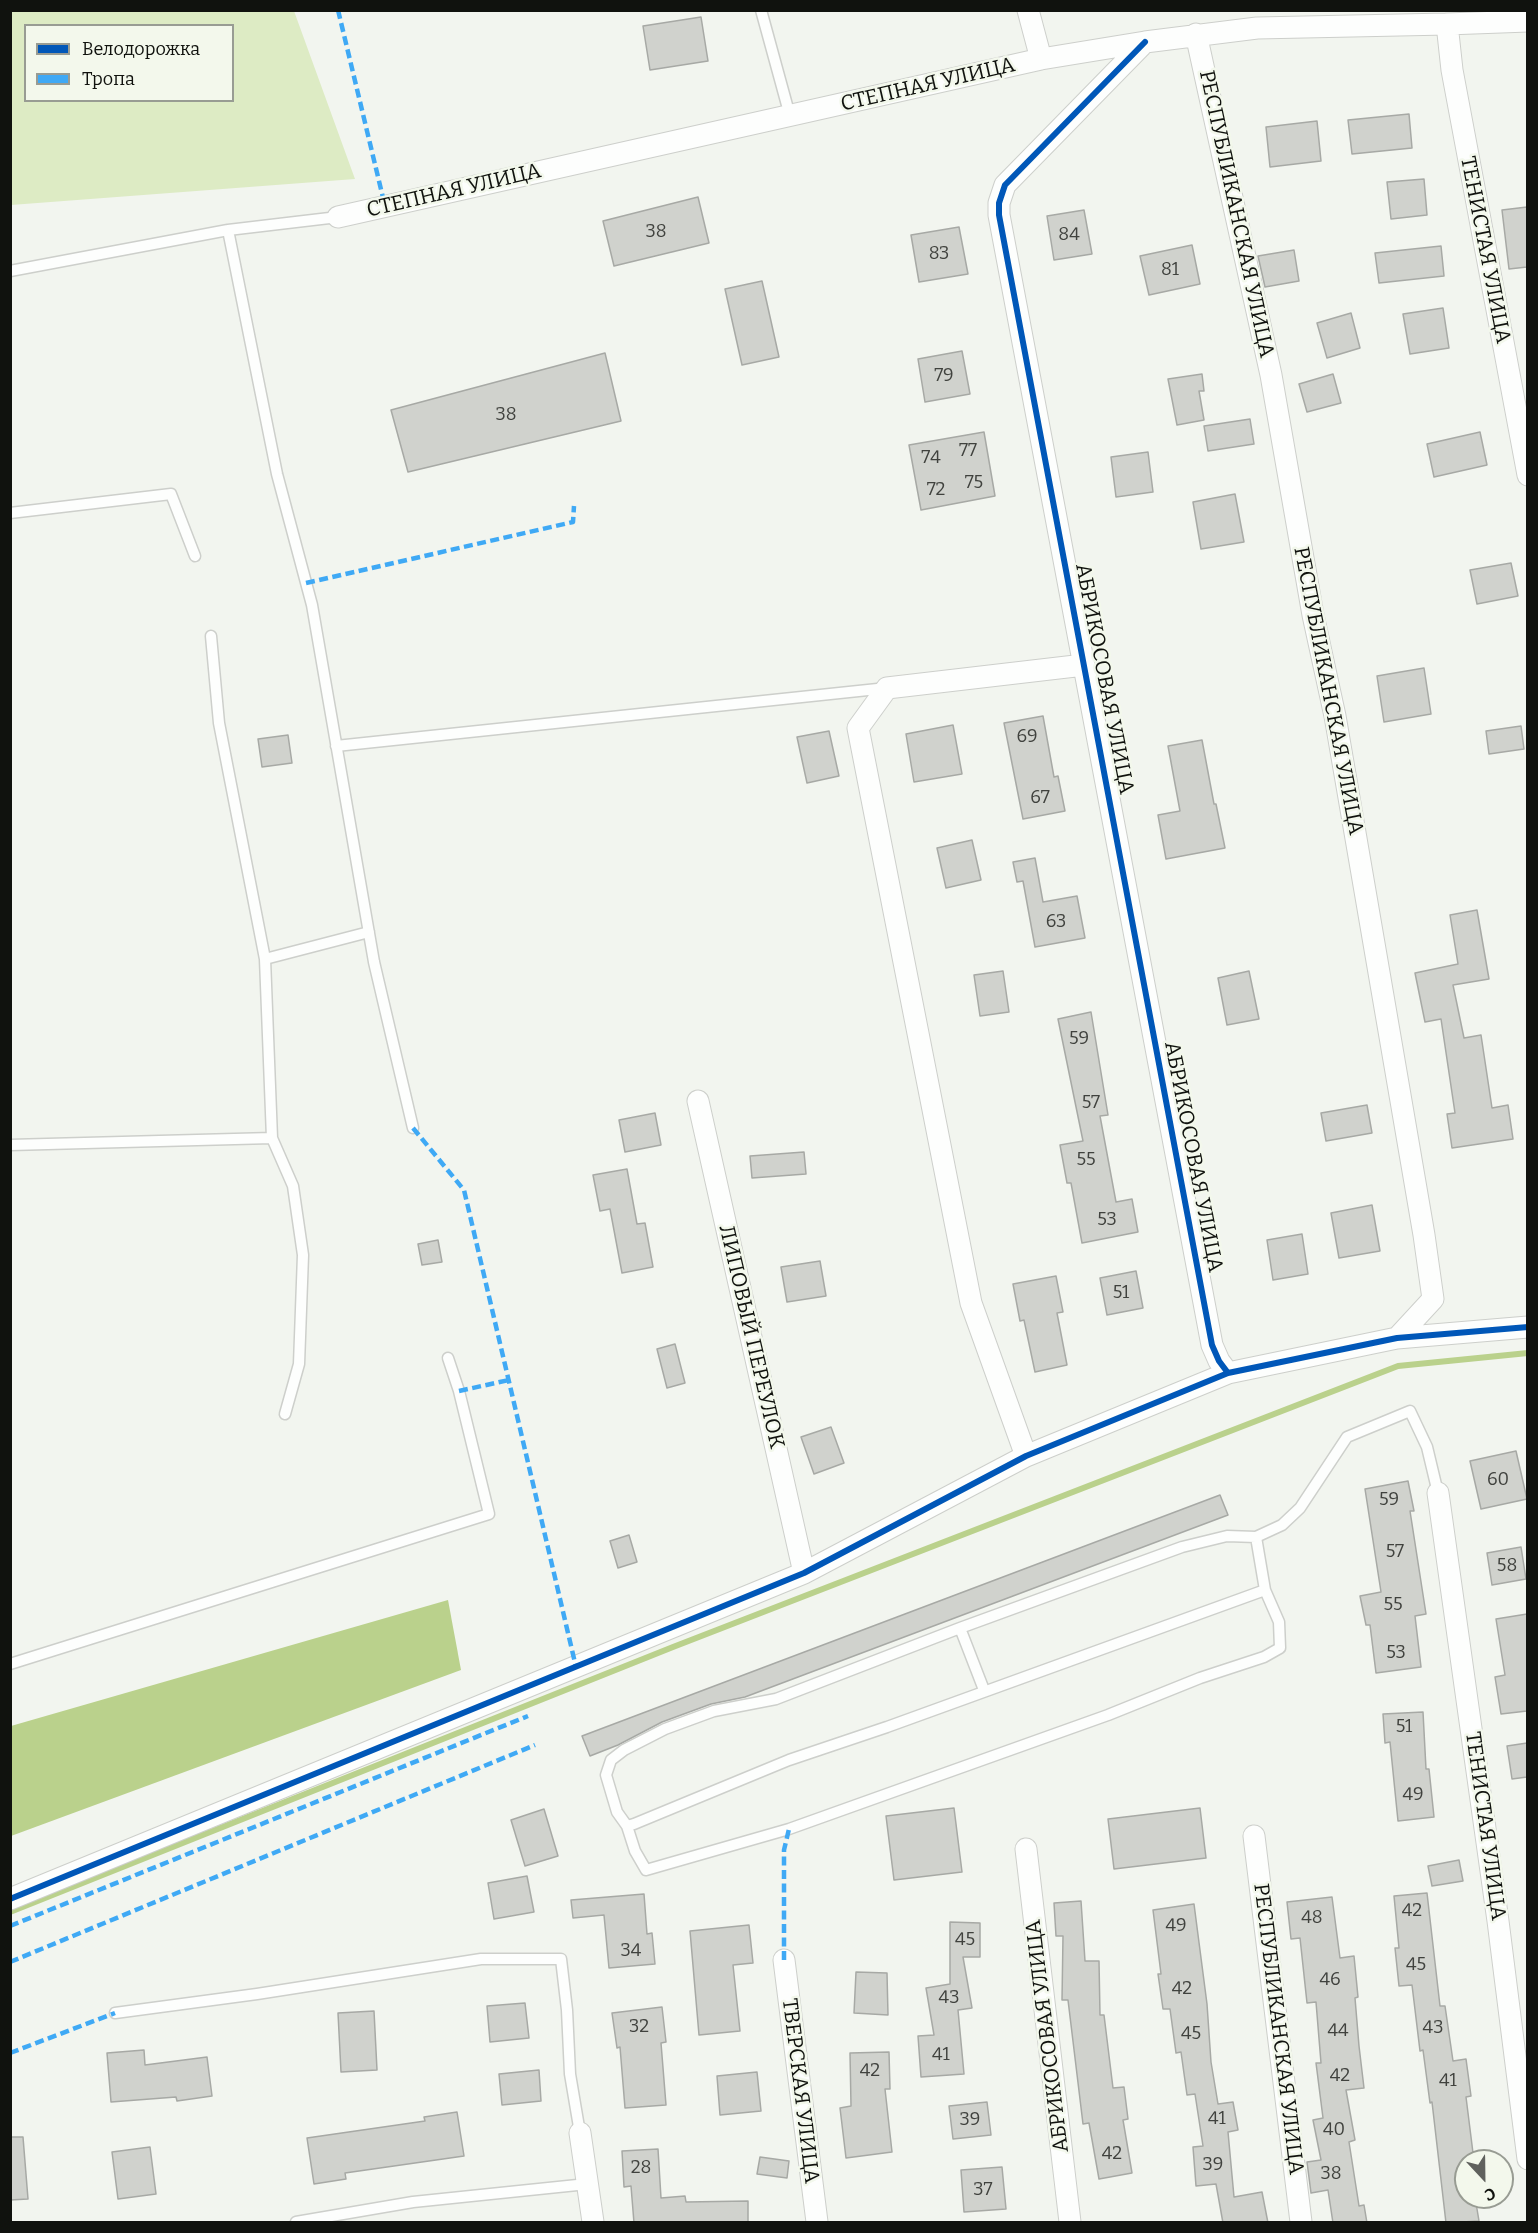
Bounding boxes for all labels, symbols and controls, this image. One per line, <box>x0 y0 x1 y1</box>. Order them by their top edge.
legend <box>24 24 234 102</box>
text: Велодорожка <box>82 38 200 60</box>
street label: СТЕПНАЯ УЛИЦА <box>838 53 1018 117</box>
text: Тропа <box>82 68 135 90</box>
street label: РЕСПУБЛИКАНСКАЯ УЛИЦА <box>1193 68 1279 360</box>
street label: ТЕНИСТАЯ УЛИЦА <box>1454 154 1516 346</box>
street label: СТЕПНАЯ УЛИЦА <box>364 159 544 223</box>
house number: 38 <box>645 221 667 243</box>
house number: 84 <box>1058 224 1080 246</box>
house number: 83 <box>929 243 949 265</box>
house number: 81 <box>1161 259 1179 281</box>
house number: 79 <box>934 365 954 387</box>
house number: 38 <box>495 404 517 426</box>
house number: 77 <box>959 440 977 462</box>
house number: 74 <box>921 447 941 469</box>
house number: 75 <box>965 472 983 494</box>
house number: 72 <box>927 479 945 501</box>
street label: РЕСПУБЛИКАНСКАЯ УЛИЦА <box>1288 545 1368 837</box>
street label: АБРИКОСОВАЯ УЛИЦА <box>1069 562 1139 796</box>
house number: 69 <box>1016 726 1038 748</box>
house number: 67 <box>1030 787 1050 809</box>
house number: 63 <box>1046 911 1066 933</box>
house number: 59 <box>1069 1028 1089 1050</box>
street label: АБРИКОСОВАЯ УЛИЦА <box>1158 1040 1228 1274</box>
house number: 57 <box>1082 1092 1100 1114</box>
house number: 55 <box>1076 1149 1096 1171</box>
house number: 53 <box>1097 1209 1117 1231</box>
street label: ЛИПОВЫЙ ПЕРЕУЛОК <box>713 1223 789 1451</box>
house number: 51 <box>1113 1282 1129 1304</box>
house number: 60 <box>1487 1469 1509 1491</box>
house number: 59 <box>1379 1489 1399 1511</box>
house number: 57 <box>1386 1541 1404 1563</box>
house number: 58 <box>1497 1555 1517 1577</box>
house number: 55 <box>1383 1594 1403 1616</box>
house number: 53 <box>1386 1642 1406 1664</box>
house number: 51 <box>1396 1716 1412 1738</box>
street label: ТЕНИСТАЯ УЛИЦА <box>1459 1730 1511 1922</box>
house number: 49 <box>1402 1784 1424 1806</box>
street label: РЕСПУБЛИКАНСКАЯ УЛИЦА <box>1248 1882 1308 2176</box>
house number: 42 <box>1402 1900 1422 1922</box>
house number: 48 <box>1301 1907 1323 1929</box>
house number: 49 <box>1165 1915 1187 1937</box>
street label: АБРИКОСОВАЯ УЛИЦА <box>1021 1918 1075 2154</box>
house number: 45 <box>955 1929 975 1951</box>
house number: 34 <box>621 1940 641 1962</box>
house number: 45 <box>1406 1954 1426 1976</box>
house number: 46 <box>1319 1969 1341 1991</box>
house number: 42 <box>1172 1978 1192 2000</box>
house number: 43 <box>939 1987 959 2009</box>
street label: ТВЕРСКАЯ УЛИЦА <box>776 1997 824 2185</box>
house number: 32 <box>629 2016 649 2038</box>
house number: 43 <box>1423 2017 1443 2039</box>
house number: 44 <box>1327 2020 1349 2042</box>
house number: 45 <box>1181 2023 1201 2045</box>
house number: 41 <box>932 2044 950 2066</box>
house number: 42 <box>860 2060 880 2082</box>
house number: 42 <box>1330 2065 1350 2087</box>
house number: 41 <box>1439 2070 1457 2092</box>
house number: 41 <box>1208 2108 1226 2130</box>
house number: 39 <box>960 2109 980 2131</box>
house number: 40 <box>1323 2119 1345 2141</box>
house number: 42 <box>1102 2143 1122 2165</box>
north arrow <box>1454 2149 1514 2209</box>
house number: 39 <box>1203 2154 1223 2176</box>
house number: 28 <box>631 2157 651 2179</box>
house number: 38 <box>1320 2163 1342 2185</box>
house number: 37 <box>973 2179 993 2201</box>
text: С <box>1482 2184 1498 2205</box>

